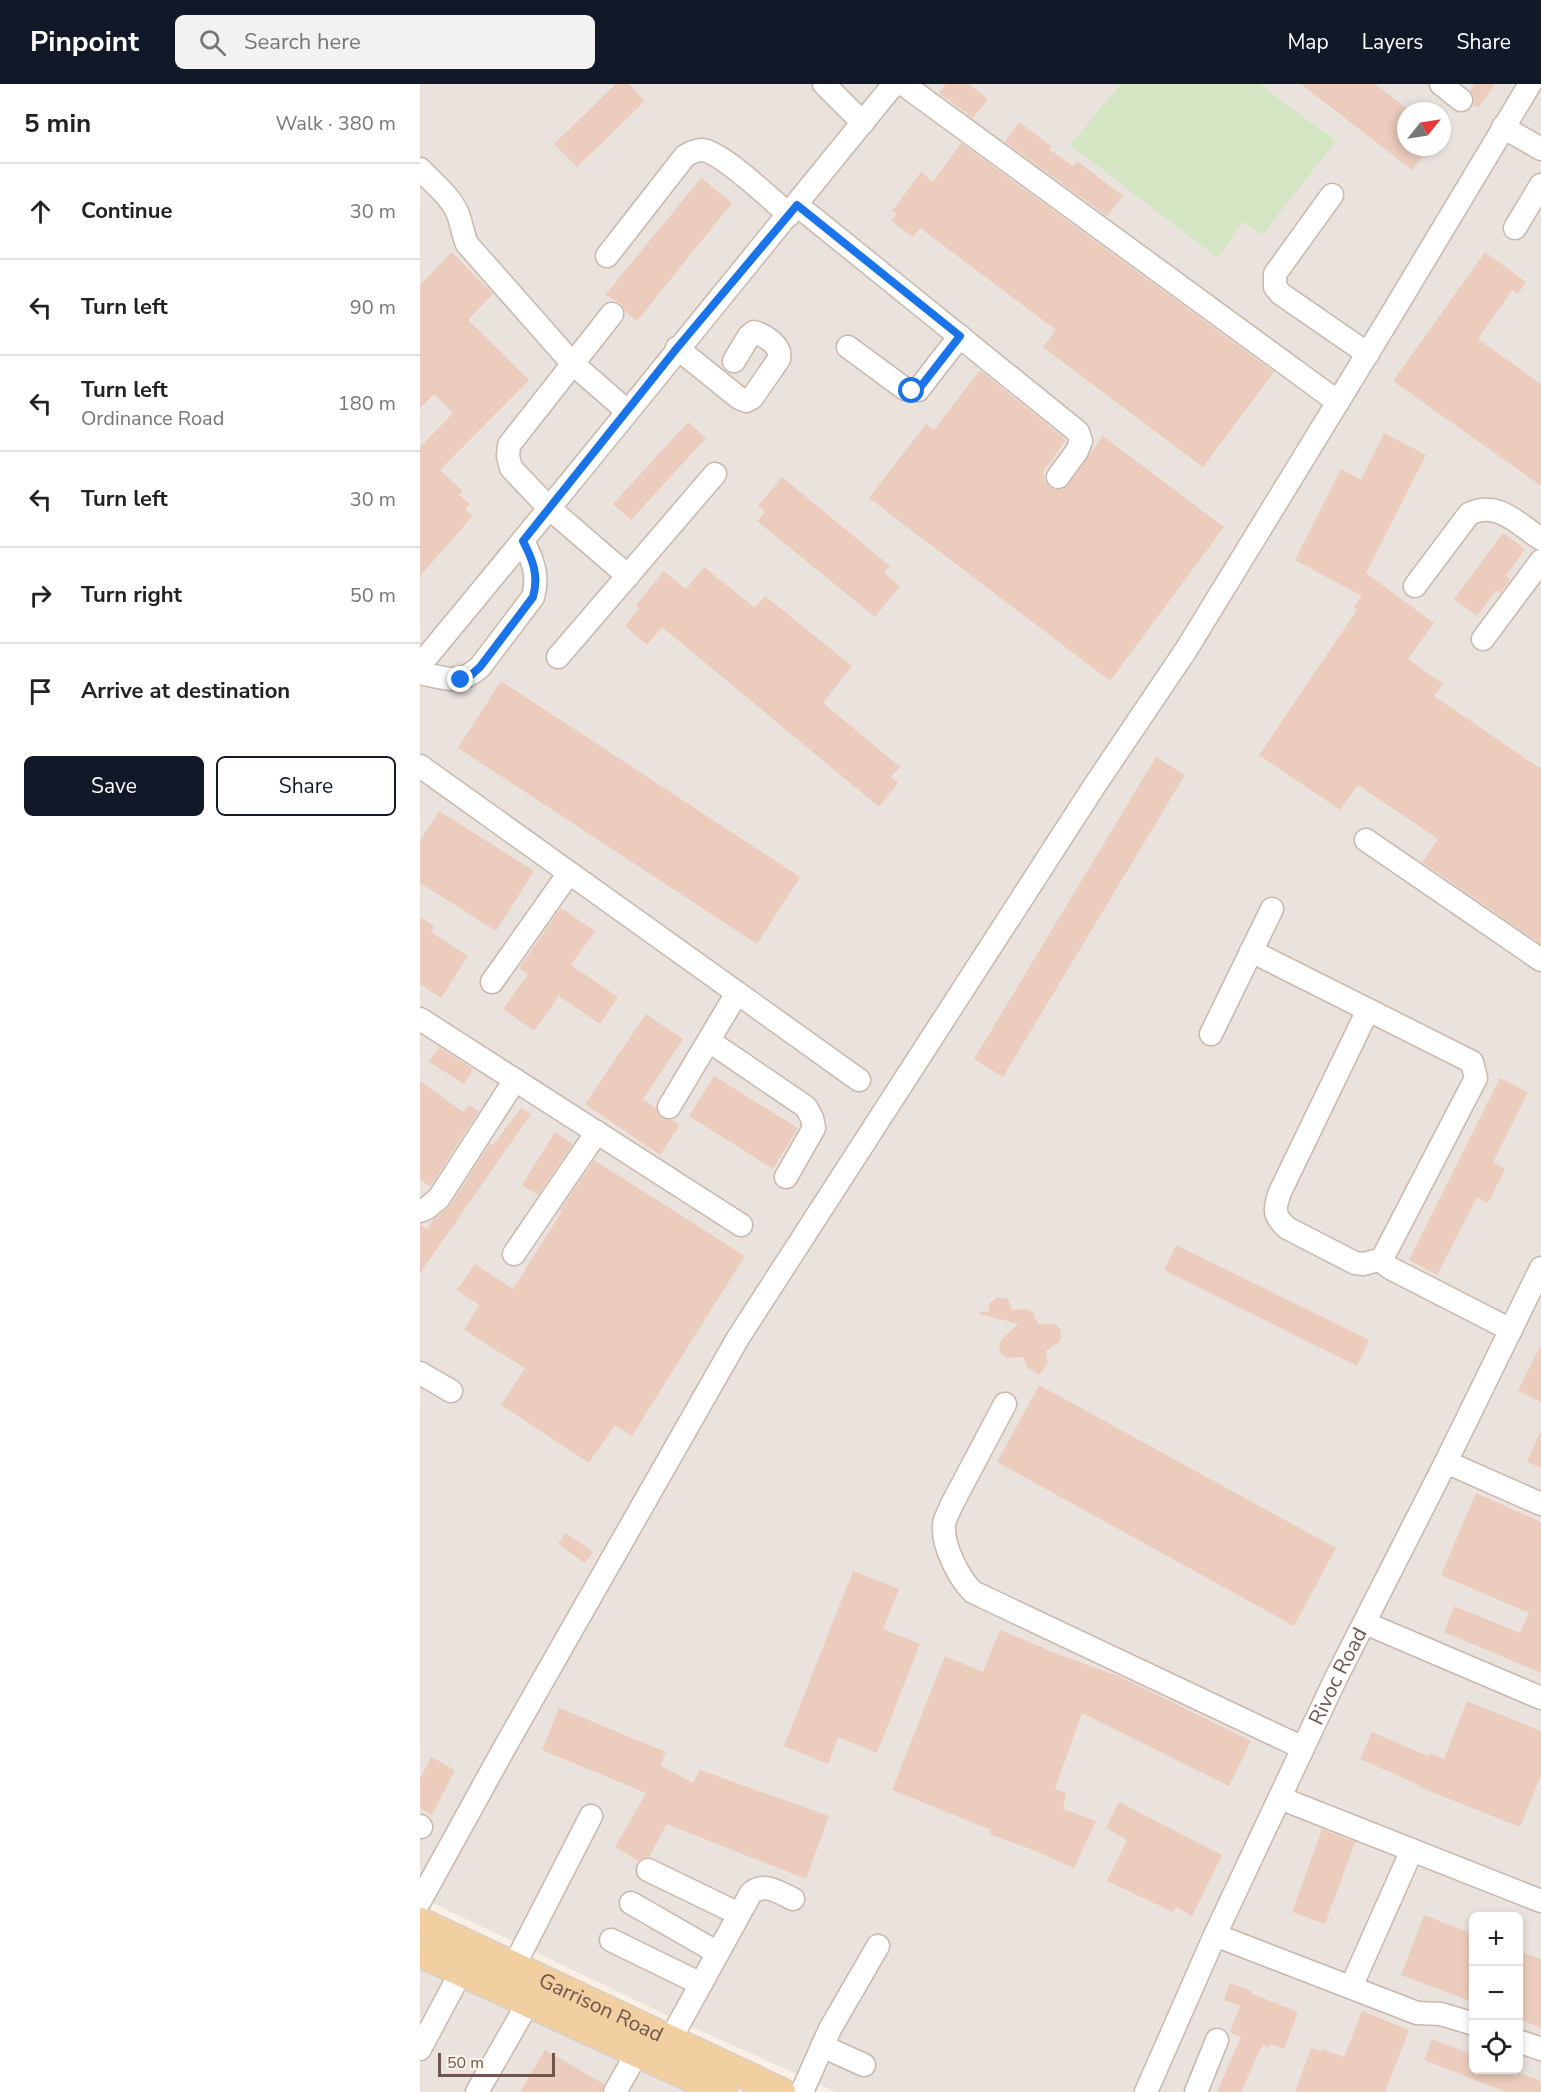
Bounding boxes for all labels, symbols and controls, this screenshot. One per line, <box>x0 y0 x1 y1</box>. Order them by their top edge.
search box <box>175 15 595 69</box>
text: Pinpoint <box>30 23 139 61</box>
icon: search <box>196 26 229 59</box>
text: Search here <box>244 27 361 57</box>
text: Map <box>1287 28 1329 56</box>
text: Layers <box>1362 28 1423 56</box>
text: Share <box>1456 28 1511 56</box>
north arrow <box>1397 102 1451 156</box>
text: 5 min <box>24 106 91 141</box>
text: Walk · 380 m <box>276 110 396 137</box>
icon: ahead <box>24 195 57 228</box>
text: Continue <box>81 196 172 226</box>
text: 30 m <box>350 198 396 225</box>
icon: left <box>24 291 57 324</box>
text: Turn left <box>81 292 168 322</box>
text: 90 m <box>350 294 396 321</box>
text: Turn left <box>81 375 168 405</box>
route start <box>898 377 924 403</box>
icon: left <box>24 387 57 420</box>
text: 180 m <box>338 390 396 417</box>
text: Ordinance Road <box>81 405 224 432</box>
icon: left <box>24 483 57 516</box>
text: Turn left <box>81 484 168 514</box>
text: 30 m <box>350 486 396 513</box>
icon: right <box>24 579 57 612</box>
text: Turn right <box>81 580 182 610</box>
text: 50 m <box>350 582 396 609</box>
route end <box>447 666 473 692</box>
icon: arrive <box>24 675 57 708</box>
text: Arrive at destination <box>81 676 290 706</box>
button: Save <box>24 756 204 816</box>
button: Share <box>216 756 396 816</box>
street label: Rivoc Road <box>1302 1623 1373 1729</box>
map controls <box>1469 1912 1523 2074</box>
button: + <box>1469 1912 1523 1966</box>
street label: Garrison Road <box>534 1966 668 2048</box>
button: − <box>1469 1966 1523 2020</box>
button: locate <box>1469 2020 1523 2074</box>
scale bar <box>438 2050 555 2078</box>
text: 50 m <box>447 2052 484 2074</box>

